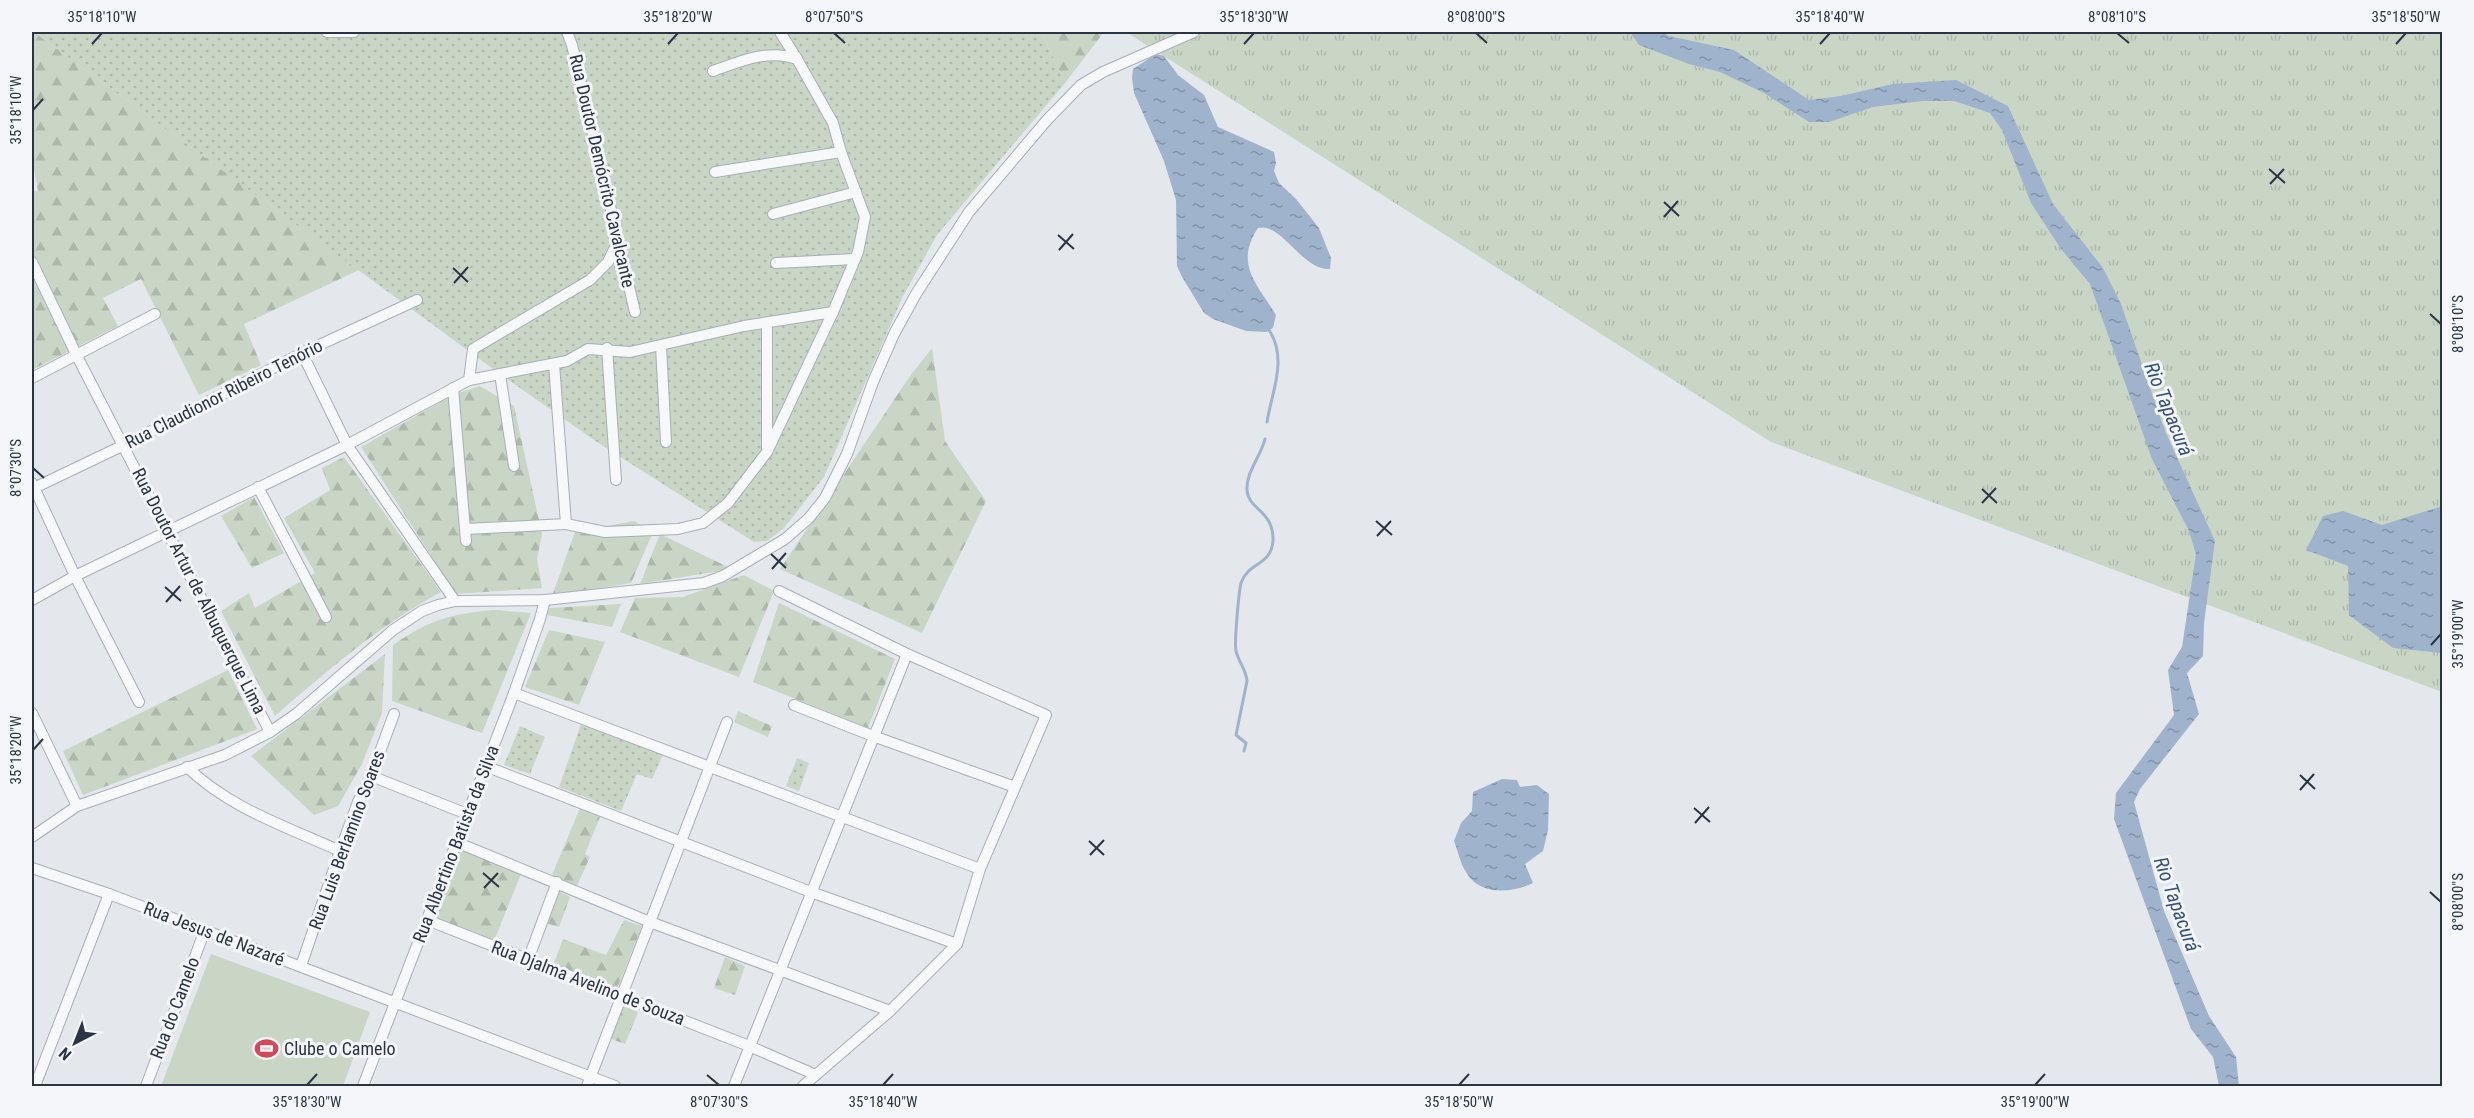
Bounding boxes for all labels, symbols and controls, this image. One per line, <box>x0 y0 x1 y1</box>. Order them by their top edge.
text: 35°18'10"W <box>68 8 137 26</box>
text: 35°18'20"W <box>644 8 713 26</box>
text: 8°07'50"S <box>805 8 863 26</box>
text: 35°18'30"W <box>1220 8 1289 26</box>
text: 8°08'00"S <box>1447 8 1505 26</box>
text: 35°18'40"W <box>1796 8 1865 26</box>
text: 8°08'10"S <box>2088 8 2146 26</box>
text: 35°18'50"W <box>2372 8 2441 26</box>
street label: Rua Doutor Demócrito Cavalcante <box>565 52 640 290</box>
text: 35°18'10"W <box>7 75 25 144</box>
text: 8°08'10"S <box>2449 295 2467 353</box>
street label: Rua Claudionor Ribeiro Tenório <box>122 335 326 453</box>
water label: Rio Tapacurá <box>2139 359 2199 460</box>
text: 8°07'30"S <box>7 439 25 497</box>
street label: Rua Doutor Artur de Albuquerque Lima <box>128 464 271 717</box>
text: 35°19'00"W <box>2449 599 2467 668</box>
text: 35°18'20"W <box>7 715 25 784</box>
street label: Rua Albertino Batista da Silva <box>408 742 503 946</box>
street label: Rua Luis Berlamino Soares <box>304 747 389 932</box>
water label: Rio Tapacurá <box>2149 853 2205 955</box>
text: 8°08'00"S <box>2449 873 2467 931</box>
street label: Rua Jesus de Nazaré <box>141 897 287 970</box>
street label: Rua Djalma Avelino de Souza <box>488 936 688 1029</box>
street label: Rua do Camelo <box>146 954 204 1062</box>
north arrow <box>45 1013 105 1073</box>
sports icon: Clube o Camelo <box>253 1036 279 1062</box>
place label: Clube o Camelo <box>284 1038 396 1059</box>
text: N <box>55 1043 75 1064</box>
text: 35°18'30"W <box>273 1093 342 1111</box>
text: 8°07'30"S <box>690 1093 748 1111</box>
text: 35°18'40"W <box>849 1093 918 1111</box>
text: 35°18'50"W <box>1425 1093 1494 1111</box>
text: 35°19'00"W <box>2001 1093 2070 1111</box>

